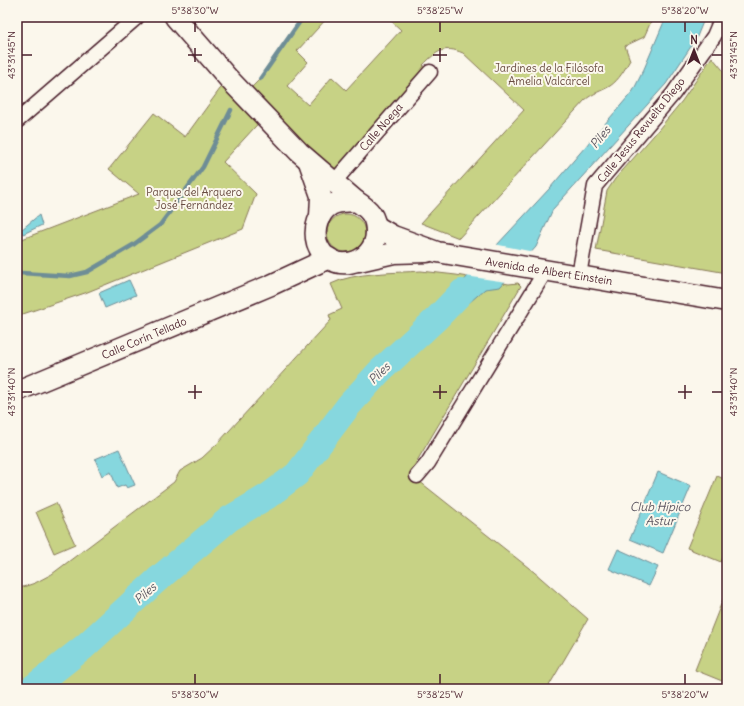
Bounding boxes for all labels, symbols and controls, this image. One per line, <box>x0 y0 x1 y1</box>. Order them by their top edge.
text: 5°38'30"W <box>171 4 219 17</box>
text: 5°38'25"W <box>417 4 463 17</box>
text: 5°38'20"W <box>662 4 709 17</box>
north arrow <box>674 30 714 70</box>
text: 43°31'45"N <box>5 31 18 79</box>
text: 43°31'45"N <box>727 31 740 79</box>
text: N <box>690 33 698 47</box>
park label: Jardines de la Filósofa Amelia Valcárcel <box>494 61 604 88</box>
street label: Calle Jesus Revuelta Diego <box>594 75 688 185</box>
street label: Calle Noega <box>356 100 406 154</box>
water label: Piles <box>586 122 615 151</box>
park label: Parque del Arquero José Fernández <box>146 185 242 212</box>
street label: Avenida de Albert Einstein <box>484 254 614 288</box>
street label: Calle Corín Tellado <box>99 314 189 362</box>
water label: Piles <box>365 358 394 387</box>
text: 43°31'40"N <box>5 368 18 416</box>
text: 43°31'40"N <box>727 368 740 416</box>
water label: Club Hípico Astur <box>630 499 692 528</box>
water label: Piles <box>131 578 160 607</box>
text: 5°38'30"W <box>171 688 219 701</box>
text: 5°38'25"W <box>417 688 463 701</box>
text: 5°38'20"W <box>662 688 709 701</box>

